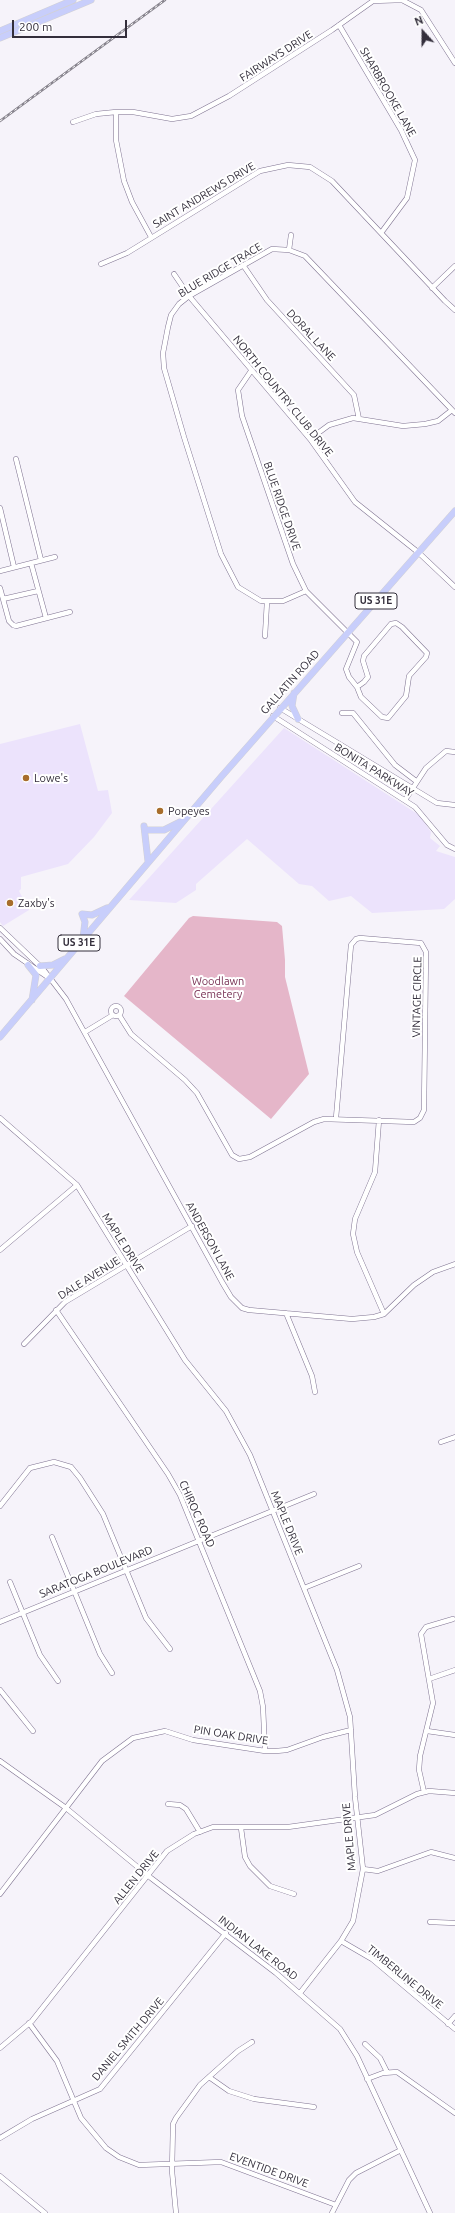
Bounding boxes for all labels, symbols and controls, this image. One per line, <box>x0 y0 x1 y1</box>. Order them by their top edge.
scale bar <box>14 12 129 38</box>
north arrow <box>403 12 443 52</box>
text: N <box>413 14 425 28</box>
text: 200 m <box>19 20 52 33</box>
street label: FAIRWAYS DRIVE <box>237 28 315 84</box>
street label: SHARBROOKE LANE <box>357 45 419 139</box>
street label: SAINT ANDREWS DRIVE <box>150 159 258 231</box>
street label: BLUE RIDGE TRACE <box>176 240 264 300</box>
street label: DORAL LANE <box>284 306 338 364</box>
street label: NORTH COUNTRY CLUB DRIVE <box>230 333 336 459</box>
street label: BLUE RIDGE DRIVE <box>261 460 303 552</box>
road number: US 31E <box>355 593 397 609</box>
street label: GALLATIN ROAD <box>258 647 322 717</box>
street label: BONITA PARKWAY <box>332 740 416 800</box>
place label: Lowe's <box>34 771 68 785</box>
marker: Lowe's <box>21 773 31 783</box>
place label: Popeyes <box>168 804 210 818</box>
marker: Popeyes <box>155 806 165 816</box>
place label: Zaxby's <box>18 896 55 910</box>
marker: Zaxby's <box>5 898 15 908</box>
road number: US 31E <box>58 935 100 951</box>
street label: VINTAGE CIRCLE <box>410 956 424 1038</box>
park label: Woodlawn Cemetery <box>192 974 244 1000</box>
street label: ANDERSON LANE <box>183 1200 237 1282</box>
street label: MAPLE DRIVE <box>99 1211 147 1275</box>
street label: DALE AVENUE <box>56 1254 122 1302</box>
street label: CHIROC ROAD <box>176 1478 218 1550</box>
street label: MAPLE DRIVE <box>268 1489 306 1557</box>
street label: SARATOGA BOULEVARD <box>37 1543 155 1601</box>
street label: PIN OAK DRIVE <box>193 1723 269 1747</box>
street label: MAPLE DRIVE <box>339 1802 359 1872</box>
street label: ALLEN DRIVE <box>110 1847 162 1907</box>
street label: INDIAN LAKE ROAD <box>216 1913 300 1983</box>
street label: TIMBERLINE DRIVE <box>364 1942 446 2012</box>
street label: DANIEL SMITH DRIVE <box>89 1995 167 2083</box>
street label: EVENTIDE DRIVE <box>228 2150 310 2190</box>

